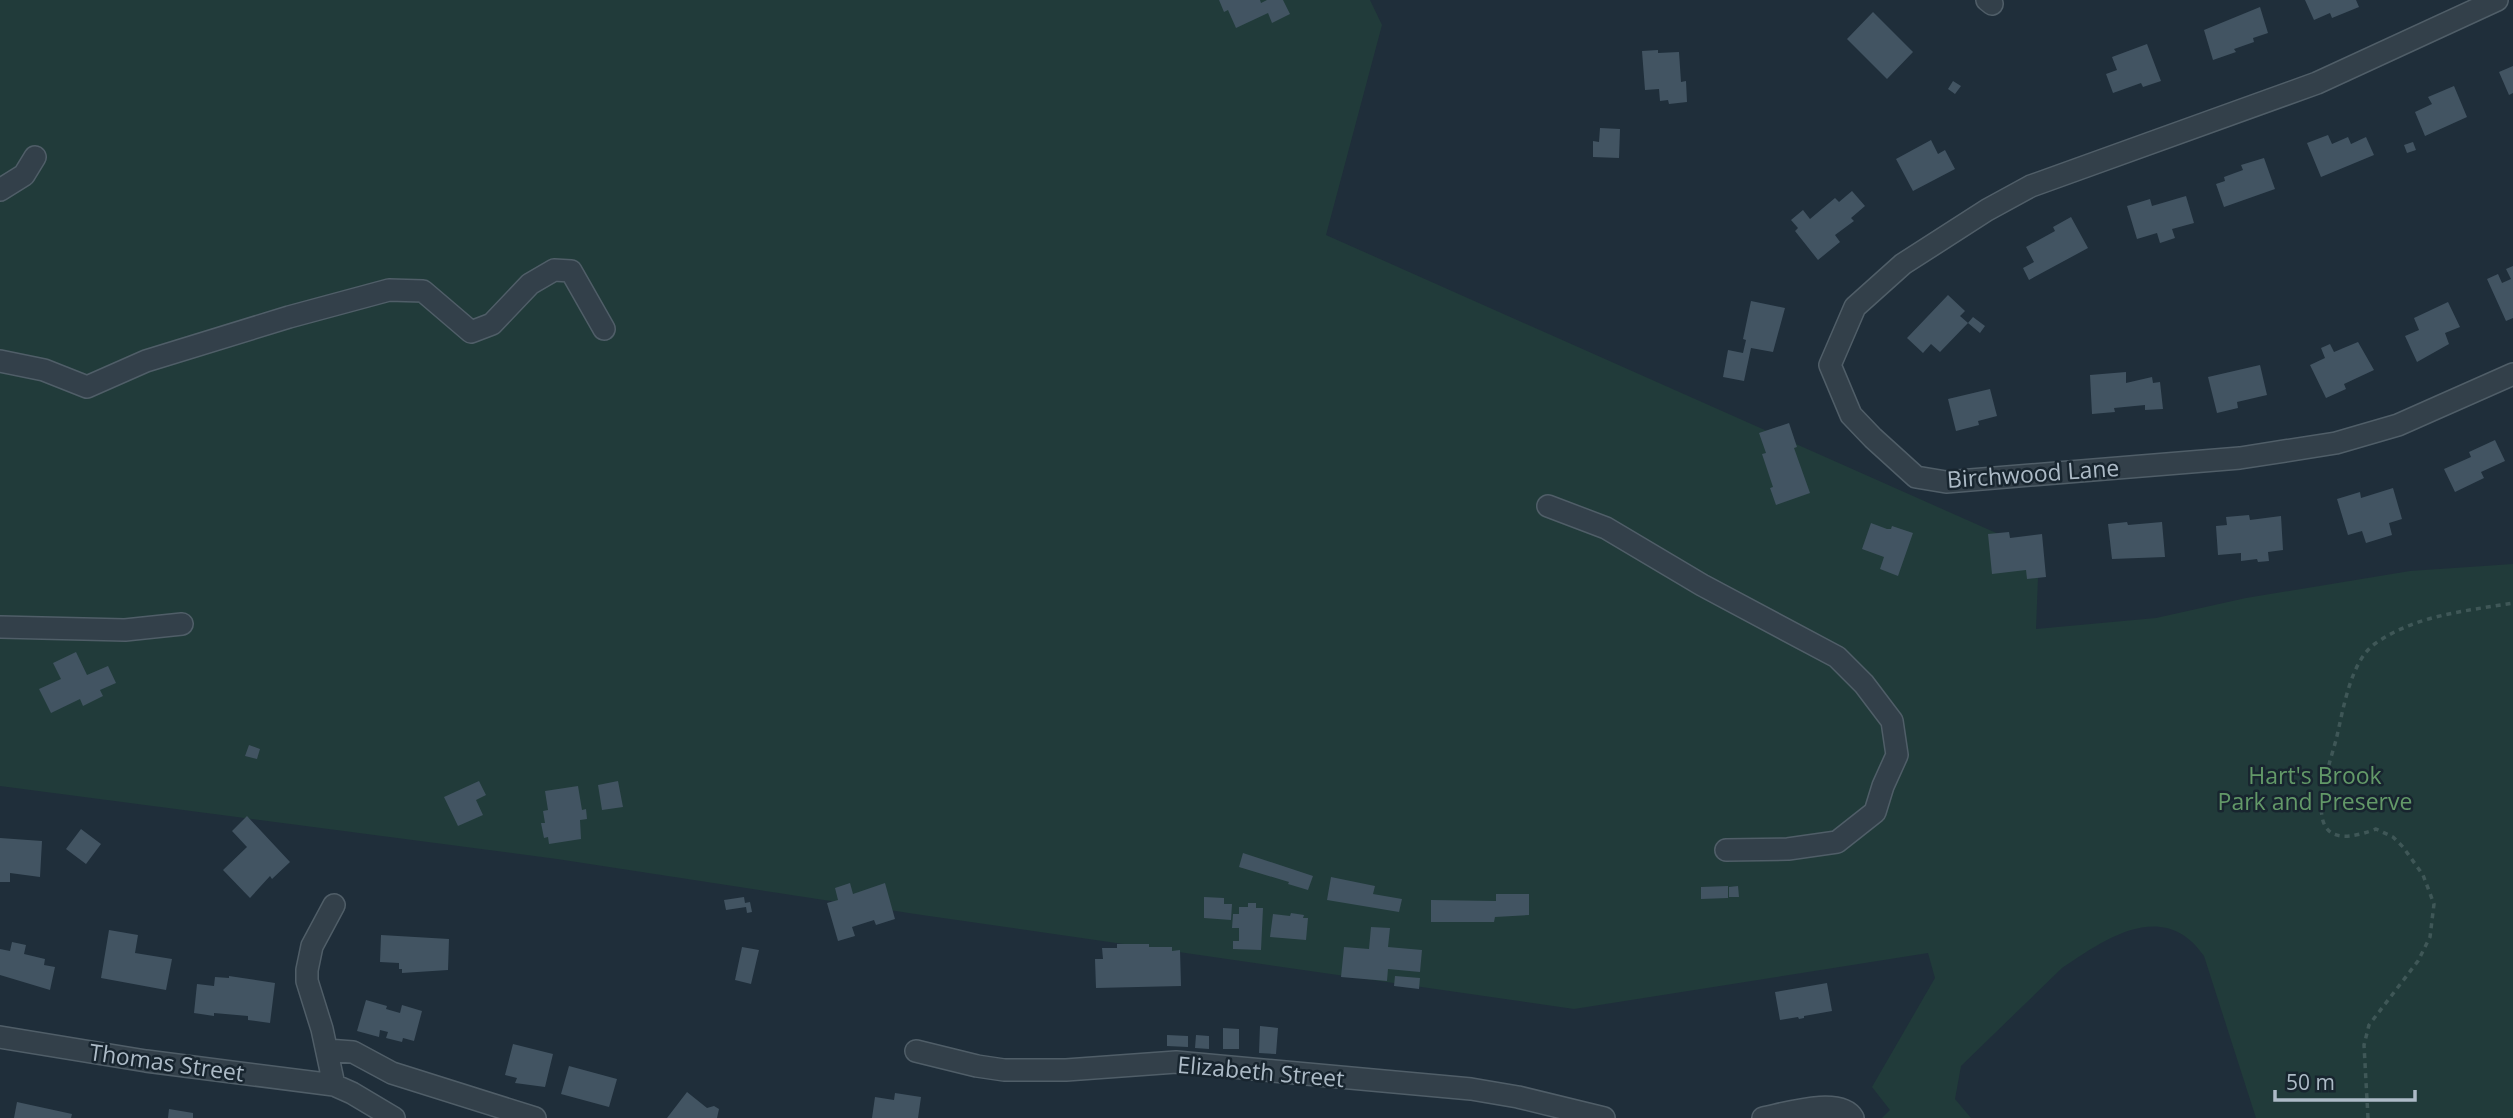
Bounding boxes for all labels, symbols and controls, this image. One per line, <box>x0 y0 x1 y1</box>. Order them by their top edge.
street label: Birchwood Lane <box>1946 451 2120 495</box>
park label: Hart's Brook Park and Preserve <box>2218 759 2412 817</box>
street label: Thomas Street <box>88 1035 246 1089</box>
street label: Elizabeth Street <box>1176 1048 1346 1094</box>
scale bar <box>2275 1058 2415 1102</box>
text: 50 m <box>2286 1068 2335 1096</box>

